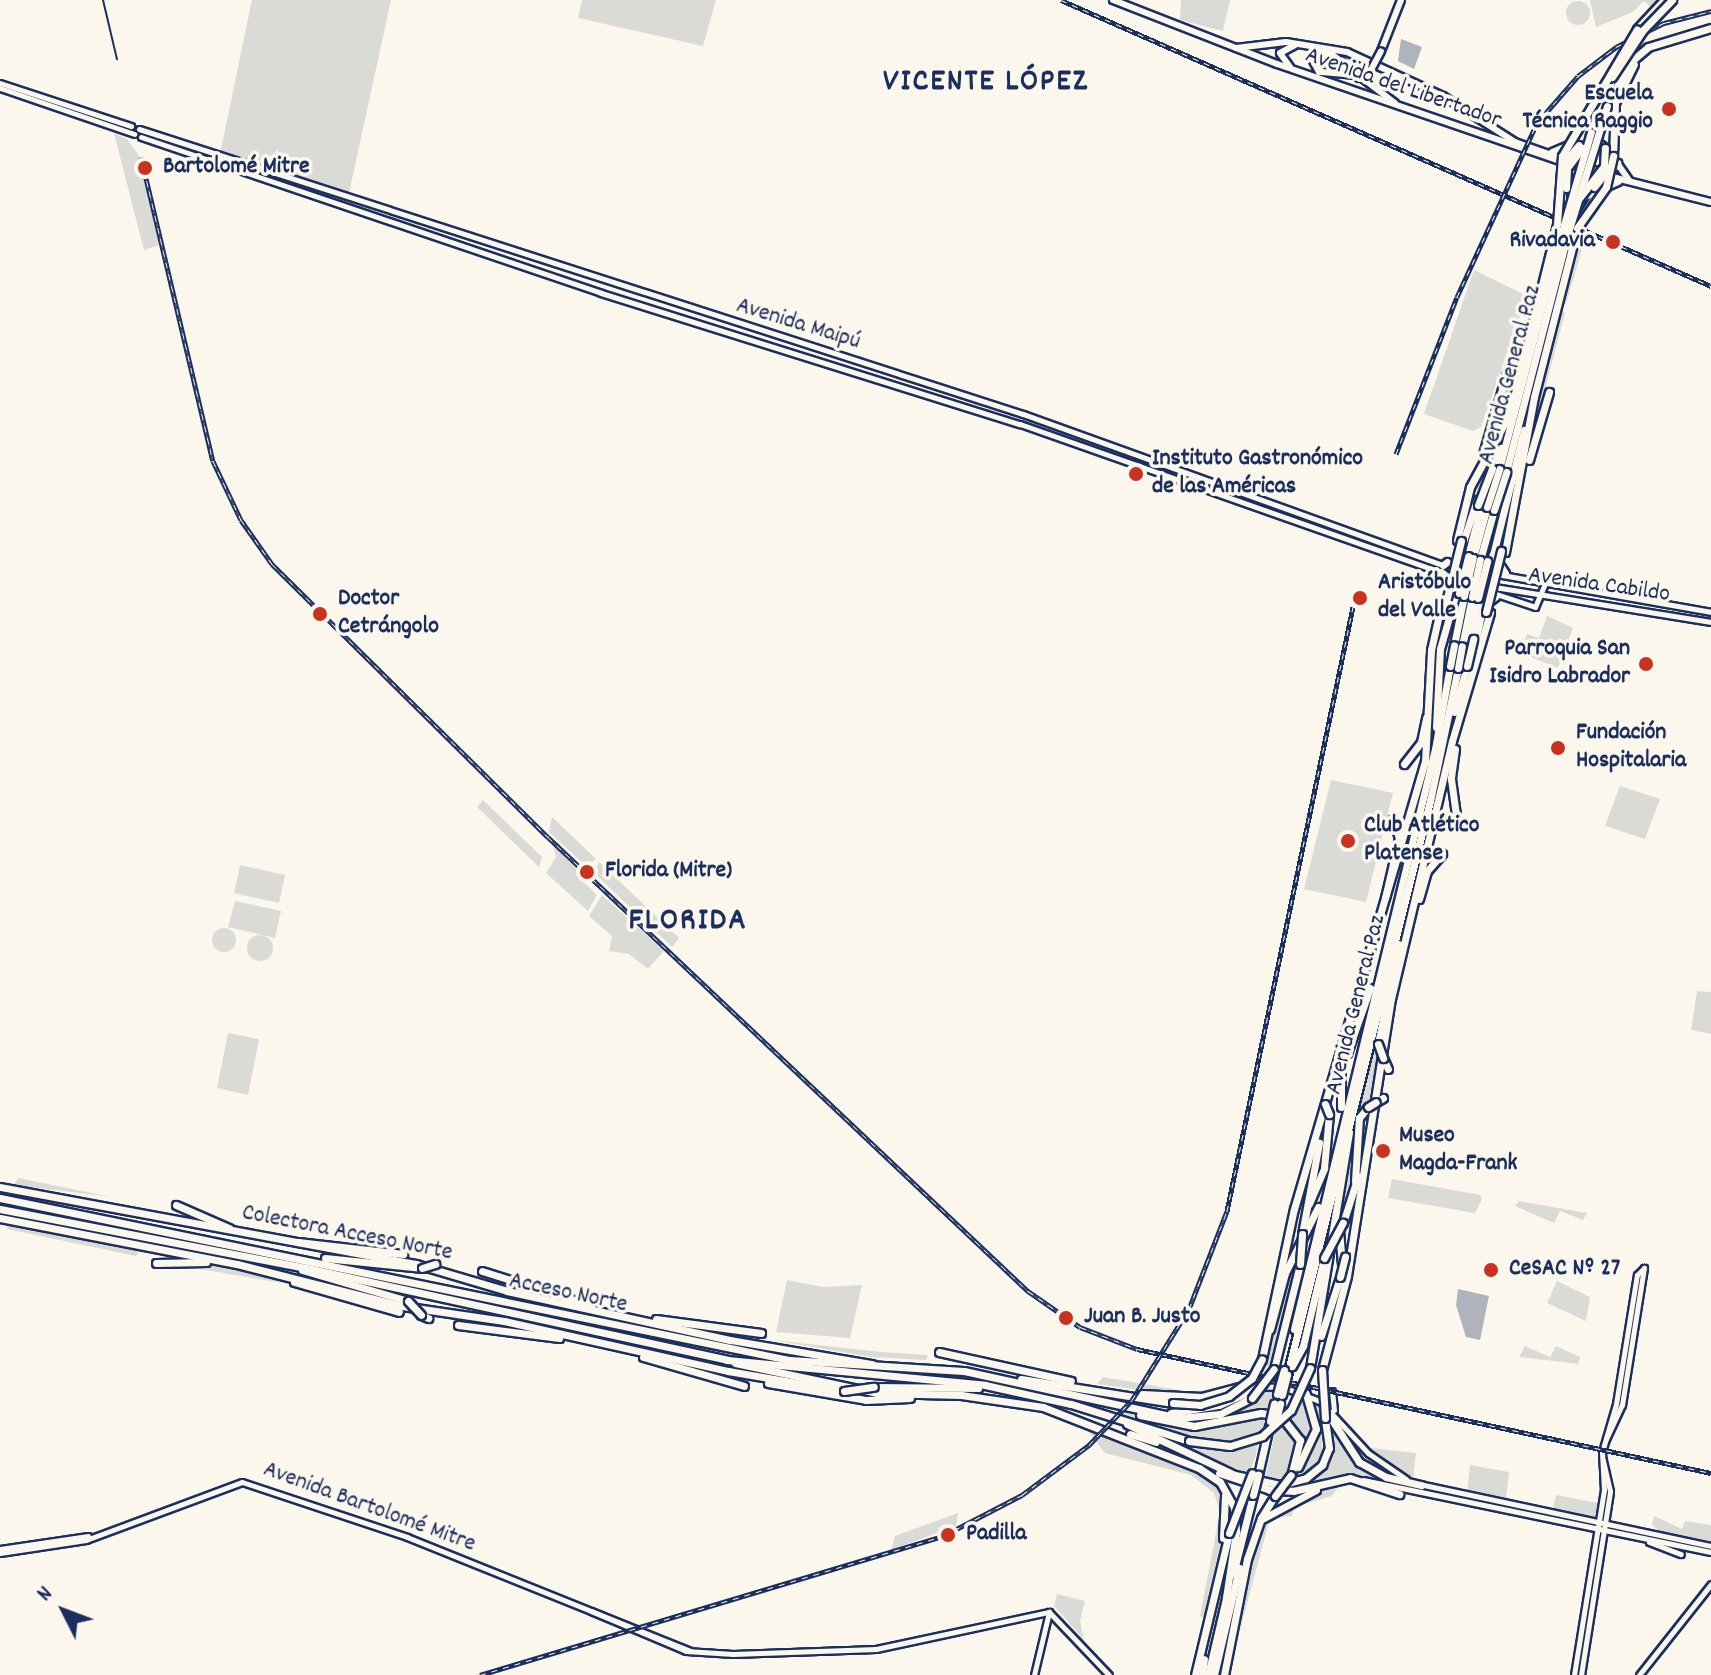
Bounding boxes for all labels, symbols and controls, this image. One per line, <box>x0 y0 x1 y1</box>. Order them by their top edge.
street label: Avenida del Libertador <box>1301 42 1505 136</box>
district label: VICENTE LÓPEZ <box>883 64 1089 102</box>
place label: Escuela Técnica Raggio <box>1522 81 1653 137</box>
marker: Escuela Técnica Raggio <box>1660 100 1678 118</box>
place label: Bartolomé Mitre <box>163 154 310 182</box>
marker: Bartolomé Mitre <box>134 157 156 179</box>
place label: Rivadavia <box>1509 228 1595 256</box>
marker: Rivadavia <box>1602 231 1624 253</box>
street label: Avenida General Paz <box>1473 282 1549 468</box>
street label: Avenida Maipú <box>732 292 864 358</box>
place label: Instituto Gastronómico de las Américas <box>1152 446 1363 502</box>
marker: Instituto Gastronómico de las Américas <box>1127 465 1145 483</box>
street label: Avenida Cabildo <box>1526 562 1672 610</box>
place label: Aristóbulo del Valle <box>1378 570 1471 626</box>
place label: Doctor Cetrángolo <box>338 586 439 642</box>
marker: Aristóbulo del Valle <box>1349 587 1371 609</box>
marker: Doctor Cetrángolo <box>309 603 331 625</box>
place label: Parroquia San Isidro Labrador <box>1489 636 1630 692</box>
marker: Parroquia San Isidro Labrador <box>1637 655 1655 673</box>
place label: Fundación Hospitalaria <box>1576 720 1686 776</box>
marker: Fundación Hospitalaria <box>1547 737 1569 759</box>
place label: Club Atlético Platense <box>1364 813 1479 869</box>
marker: Club Atlético Platense <box>1339 832 1357 850</box>
place label: Florida (Mitre) <box>605 858 732 886</box>
marker: Florida (Mitre) <box>576 861 598 883</box>
district label: FLORIDA <box>628 903 748 941</box>
street label: Avenida General Paz <box>1321 912 1393 1098</box>
place label: Museo Magda-Frank <box>1399 1123 1517 1179</box>
marker: Museo Magda-Frank <box>1374 1142 1392 1160</box>
street label: Colectora Acceso Norte <box>239 1199 455 1269</box>
place label: CeSAC Nº 27 <box>1509 1256 1620 1284</box>
marker: CeSAC Nº 27 <box>1480 1259 1502 1281</box>
street label: Acceso Norte <box>506 1267 630 1321</box>
place label: Juan B. Justo <box>1084 1304 1200 1332</box>
marker: Juan B. Justo <box>1055 1307 1077 1329</box>
street label: Avenida Bartolomé Mitre <box>259 1456 479 1560</box>
place label: Padilla <box>966 1521 1026 1549</box>
marker: Padilla <box>937 1524 959 1546</box>
north arrow <box>24 1571 104 1651</box>
text: N <box>31 1580 61 1609</box>

